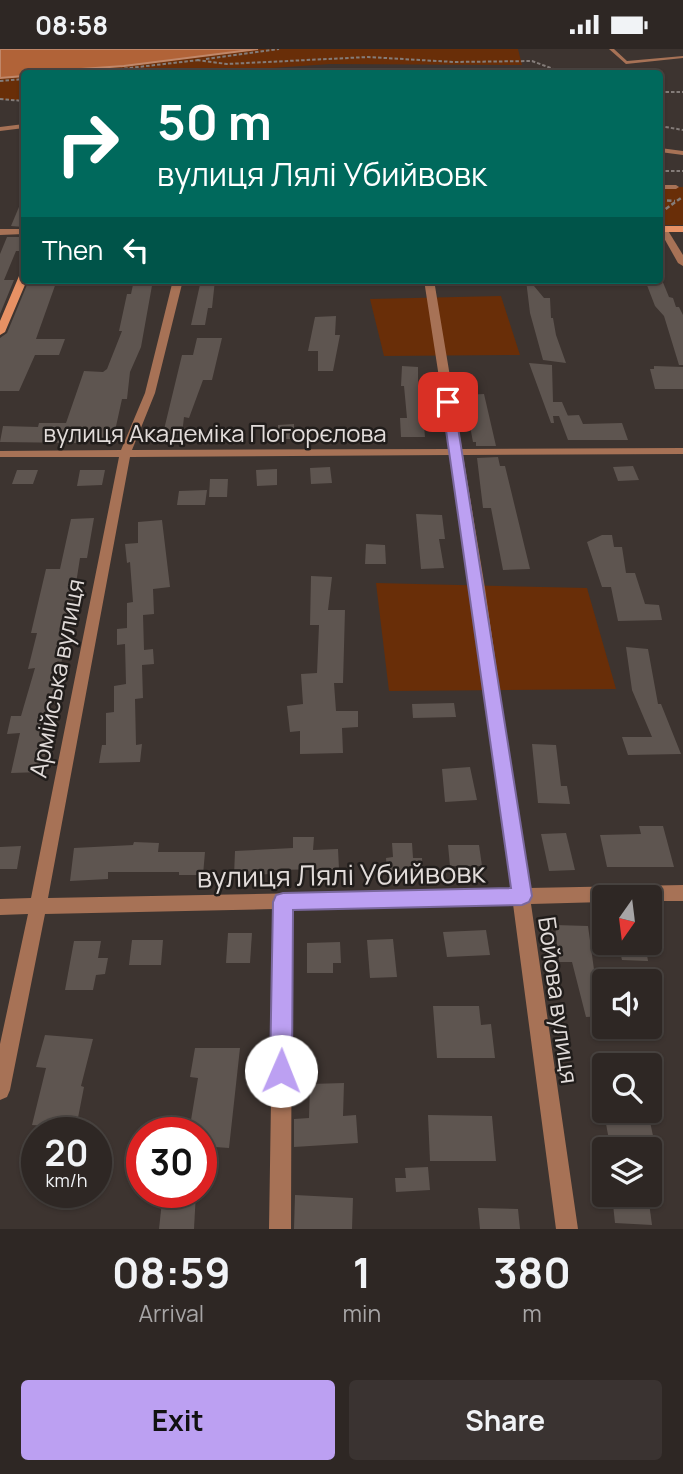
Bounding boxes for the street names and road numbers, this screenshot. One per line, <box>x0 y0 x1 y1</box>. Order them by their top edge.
street label: вулиця Академіка Погорєлова <box>43 416 387 449</box>
street label: Армійська вулиця <box>21 576 91 780</box>
street label: вулиця Лялі Убийвовк <box>196 852 487 896</box>
street label: Бойова вулиця <box>531 914 587 1086</box>

